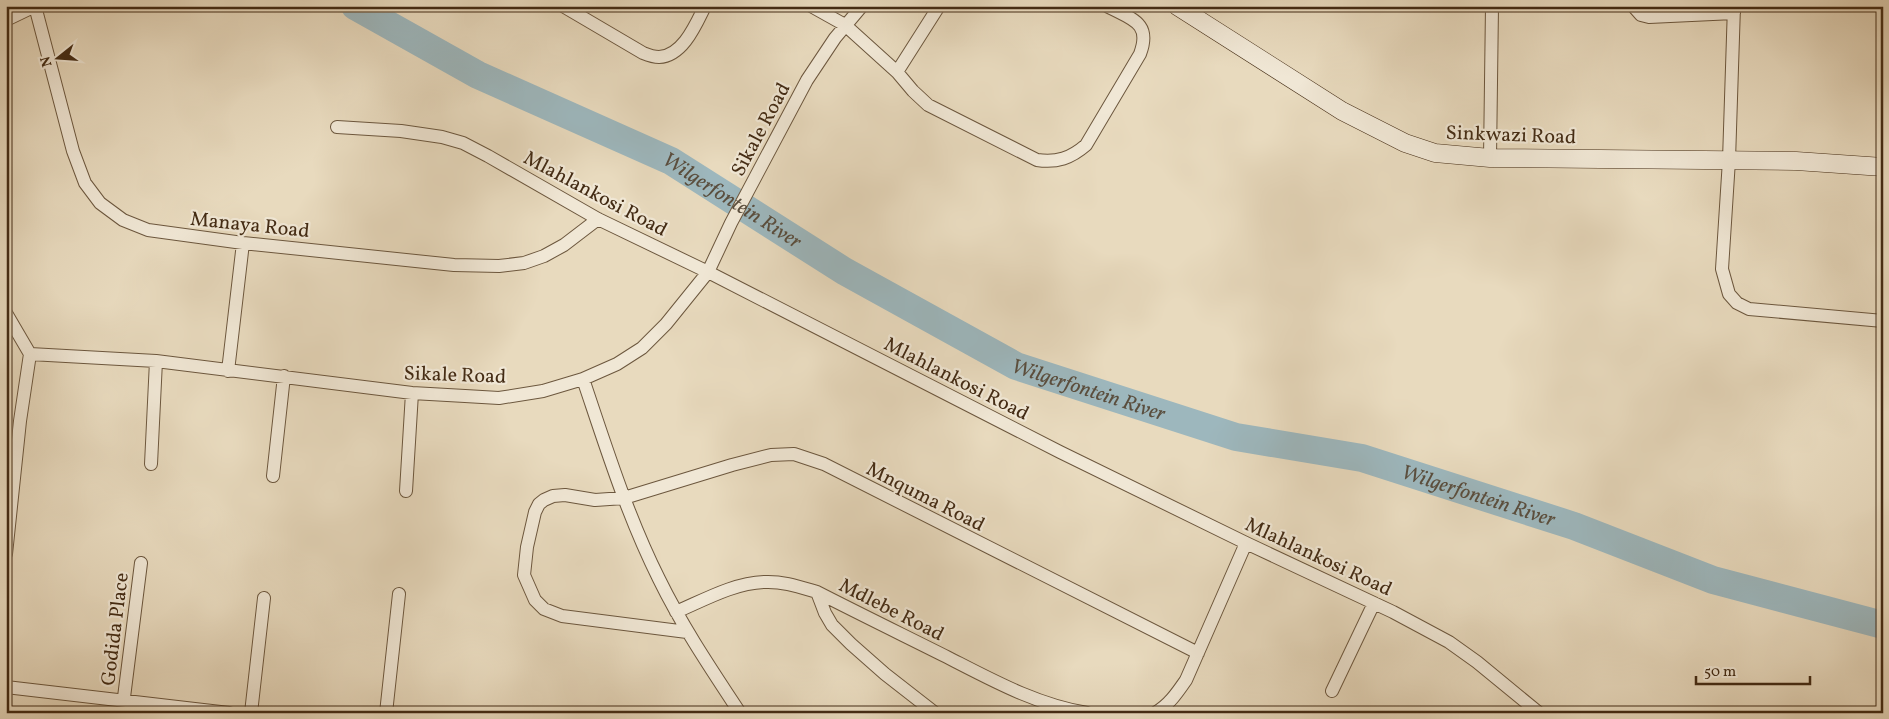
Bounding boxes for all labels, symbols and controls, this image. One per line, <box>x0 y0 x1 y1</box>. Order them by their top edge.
north arrow <box>32 32 82 82</box>
text: N <box>36 54 58 69</box>
street label: Sikale Road <box>725 78 798 182</box>
street label: Sinkwazi Road <box>1445 120 1577 152</box>
street label: Mlahlankosi Road <box>518 145 672 245</box>
water label: Wilgerfontein River <box>656 146 807 257</box>
street label: Manaya Road <box>189 206 311 246</box>
street label: Mlahlankosi Road <box>879 331 1033 428</box>
water label: Wilgerfontein River <box>1007 352 1169 429</box>
street label: Sikale Road <box>403 360 507 392</box>
street label: Mnquma Road <box>861 456 989 540</box>
water label: Wilgerfontein River <box>1397 458 1559 535</box>
street label: Mlahlankosi Road <box>1240 511 1396 604</box>
street label: Godida Place <box>95 571 137 687</box>
street label: Mdlebe Road <box>834 572 948 649</box>
scale bar <box>1696 654 1810 686</box>
text: 50 m <box>1704 662 1736 683</box>

